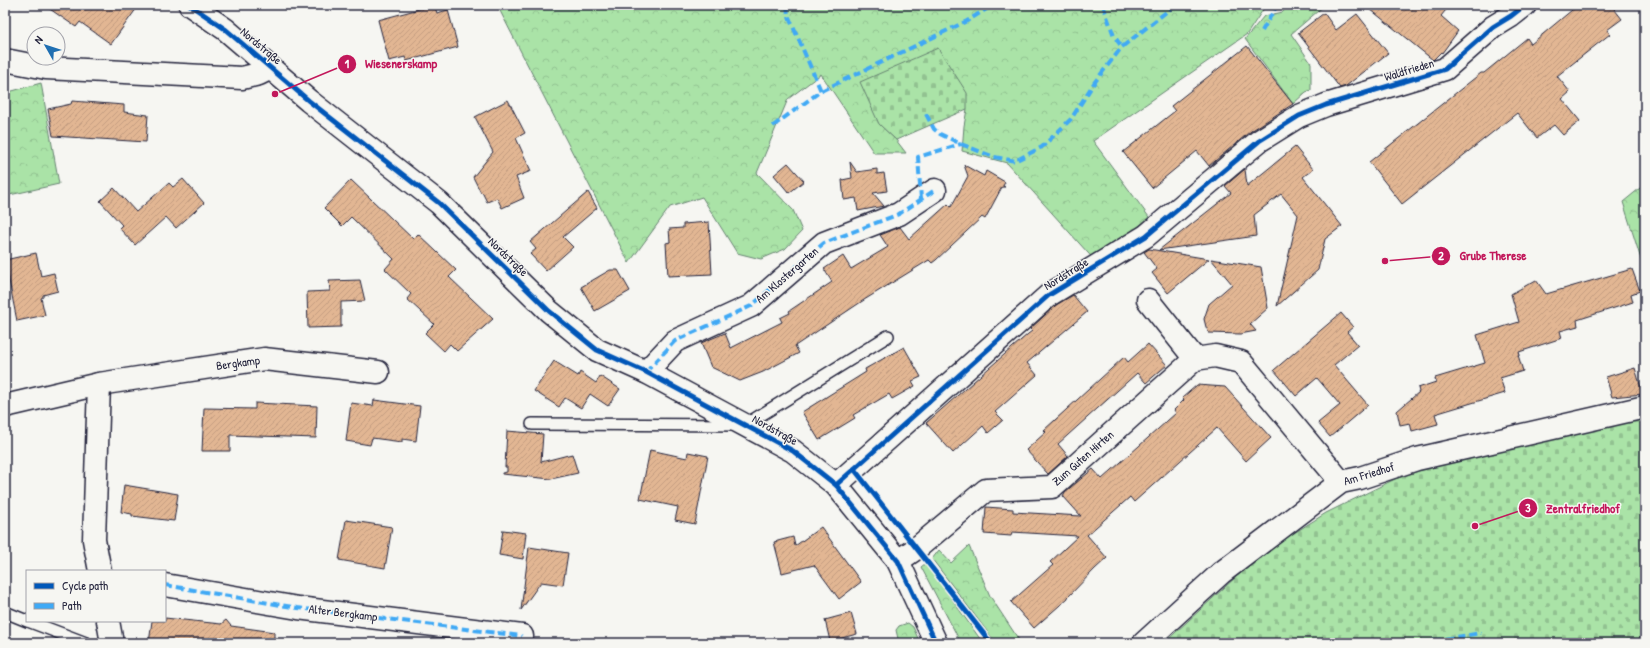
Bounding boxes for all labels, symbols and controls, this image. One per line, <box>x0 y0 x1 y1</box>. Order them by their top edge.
street label: Nordstraße <box>237 23 286 68</box>
north arrow <box>26 26 66 66</box>
text: N <box>31 33 46 46</box>
callout: Wiesenerskamp <box>337 51 445 76</box>
text: Wiesenerskamp <box>365 54 438 73</box>
street label: Waldfrieden <box>1382 54 1436 85</box>
text: 1 <box>345 55 350 72</box>
street label: Nordstraße <box>485 233 532 280</box>
street label: Am Klostergarten <box>752 243 822 307</box>
callout: Grube Therese <box>1431 243 1534 268</box>
text: Grube Therese <box>1459 246 1527 264</box>
text: 2 <box>1438 247 1444 264</box>
street label: Nordstraße <box>1040 253 1092 294</box>
street label: Bergkamp <box>215 351 261 374</box>
street label: Nordstraße <box>749 410 801 449</box>
street label: Zum Guten Hirten <box>1048 426 1117 489</box>
street label: Am Friedhof <box>1341 458 1397 489</box>
callout: Zentralfriedhof <box>1518 496 1628 521</box>
text: 3 <box>1525 499 1531 516</box>
text: Zentralfriedhof <box>1546 499 1620 517</box>
legend <box>26 570 166 622</box>
text: Cycle path <box>62 577 108 594</box>
text: Path <box>62 597 82 614</box>
street label: Alter Bergkamp <box>308 600 378 625</box>

